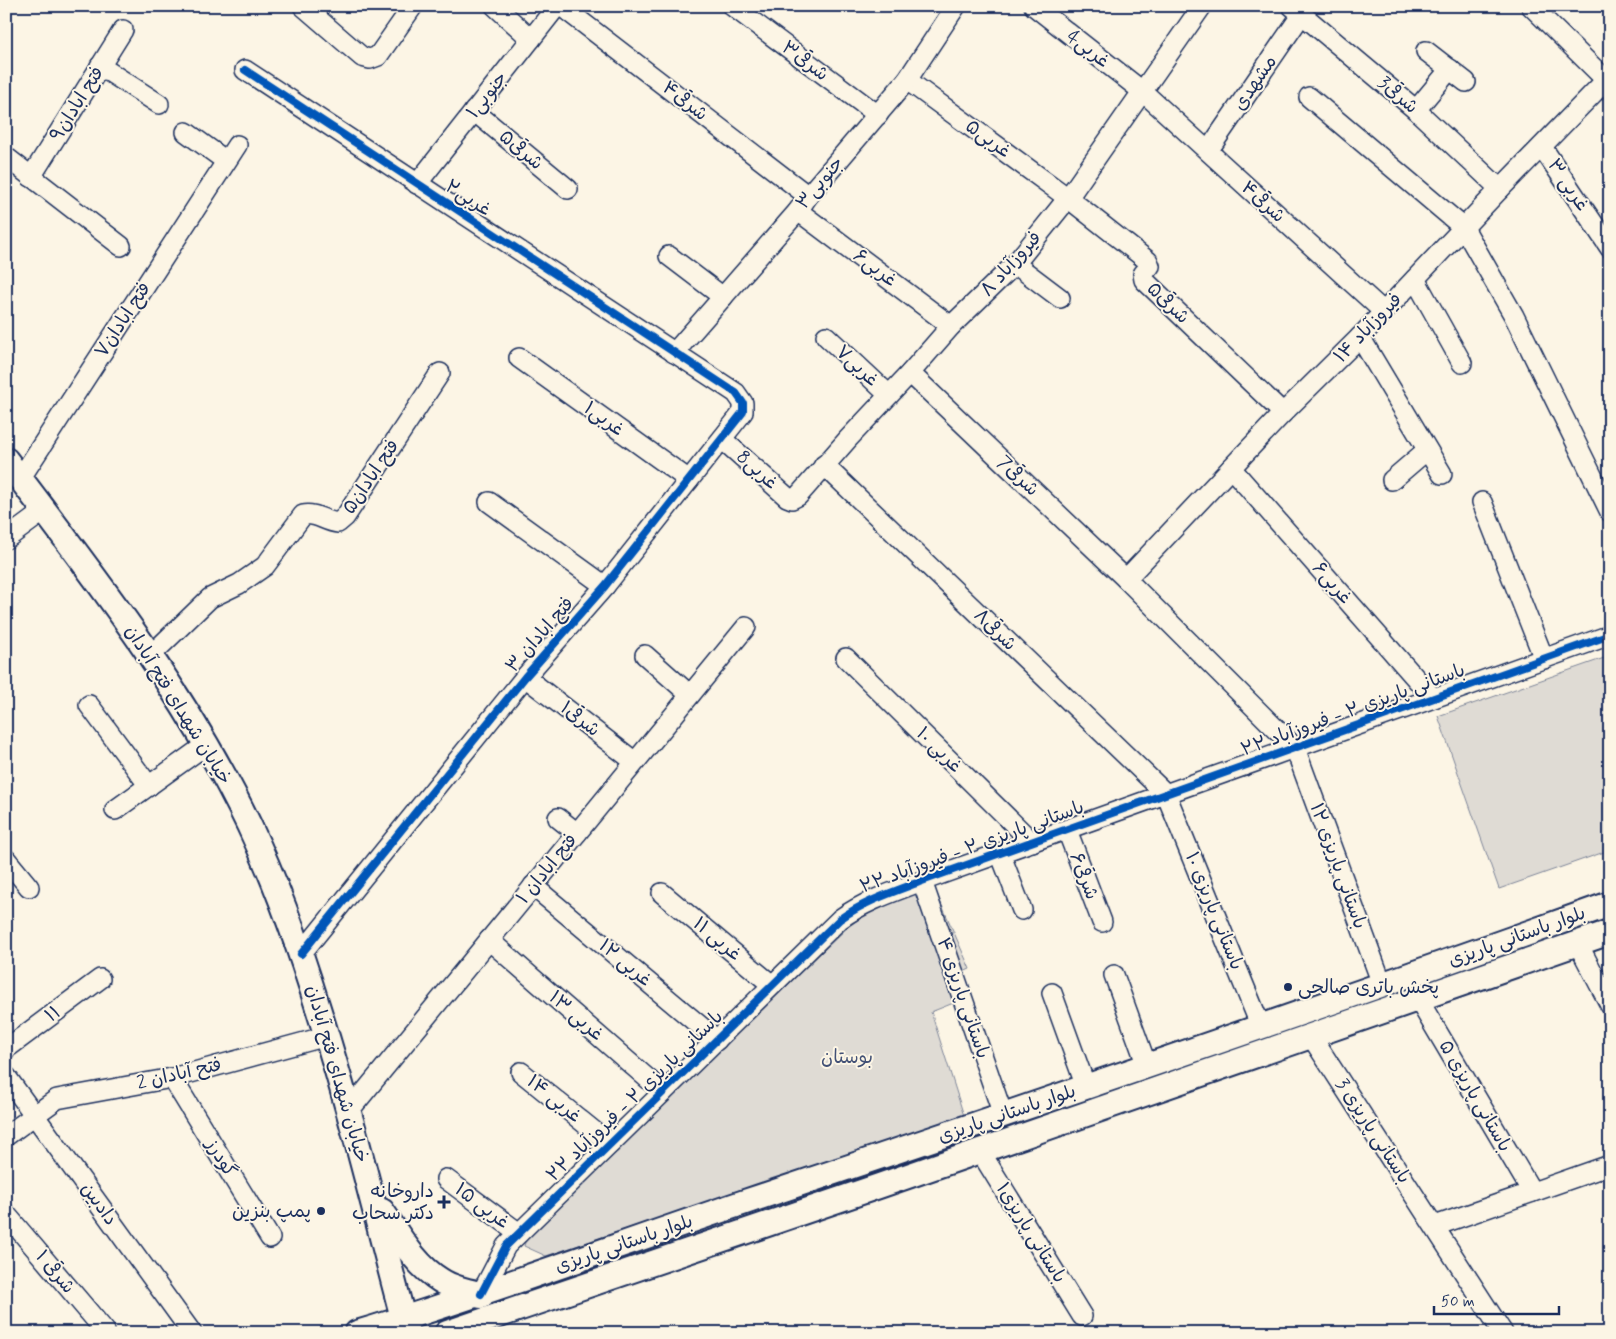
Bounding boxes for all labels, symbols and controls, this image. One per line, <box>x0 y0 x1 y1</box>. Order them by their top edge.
street label: غربی4 <box>1061 24 1115 74</box>
street label: شرقی۳ <box>776 34 834 87</box>
street label: مشهدی <box>1227 50 1283 116</box>
street label: فتح ابادان۹ <box>44 62 110 146</box>
street label: جنوبی۱ <box>461 66 513 124</box>
street label: شرقی3 <box>1372 70 1424 120</box>
street label: شرقی۴ <box>657 74 714 127</box>
street label: غربی۵ <box>960 114 1016 164</box>
street label: شرقی۵ <box>494 123 549 176</box>
street label: جنوبی۳ <box>790 151 850 215</box>
street label: غربی ۳ <box>1541 154 1595 216</box>
street label: غربی۲ <box>440 174 496 222</box>
street label: شرقی۴ <box>1235 175 1291 229</box>
street label: فیروزآباد ۸ <box>975 226 1047 302</box>
street label: غربی۶ <box>848 243 902 293</box>
street label: شرقی۵ <box>1141 276 1196 330</box>
street label: فتح ابادان۷ <box>89 277 157 363</box>
street label: فیروزآباد ۱۴ <box>1328 288 1408 368</box>
street label: غربی۷ <box>830 340 884 392</box>
street label: غربی۱ <box>579 396 629 442</box>
street label: فتح ابادان۵ <box>337 435 405 519</box>
street label: غربی8 <box>731 445 783 495</box>
street label: شرقی7 <box>992 449 1045 502</box>
street label: غربی۶ <box>1307 556 1357 610</box>
street label: فتح ابادان ۳ <box>500 592 580 678</box>
street label: شرقی۸ <box>968 603 1023 657</box>
street label: خیابان شهدای فتح آبادان <box>119 621 237 789</box>
street label: باستانی پاریزی ۲ - فیروزآباد ۲۲ <box>1237 658 1469 762</box>
street label: شرقی۱ <box>555 695 606 742</box>
street label: غربی ۱۰ <box>911 722 967 778</box>
street label: باستانی پاریزی ۲ - فیروزآباد ۲۲ <box>856 795 1088 899</box>
street label: باستانی پاریزی ۱۲ <box>1304 800 1372 932</box>
street label: فتح ابادان ۱ <box>511 829 583 909</box>
street label: شرقی۶ <box>1064 848 1105 903</box>
street label: باستانی پاریزی ۱۰ <box>1179 848 1249 974</box>
street label: بلوار باستانی پاریزی <box>1445 901 1589 973</box>
street label: غربی ۱۱ <box>687 911 747 967</box>
street label: غربی ۱۲ <box>593 933 657 993</box>
street label: باستانی پاریزی ۴ <box>931 934 995 1062</box>
place label: پخش باتری صالحی <box>1298 975 1439 1000</box>
marker: پخش باتری صالحی <box>1282 981 1294 993</box>
street label: خیابان شهدای فتح آبادان <box>300 982 374 1166</box>
street label: غربی ۱۳ <box>543 985 609 1047</box>
street label: ۱۱ <box>40 1000 66 1028</box>
street label: باستانی پاریزی ۲ - فیروزآباد ۲۲ <box>541 1005 729 1187</box>
street label: باستانی پاریزی ۵ <box>1433 1035 1517 1157</box>
park label: بوستان <box>821 1045 873 1070</box>
street label: فتح آبادان 2 <box>134 1052 224 1096</box>
street label: غربی ۱۴ <box>521 1069 587 1129</box>
street label: باستانی پاریزی 3 <box>1330 1073 1416 1189</box>
street label: بلوار باستانی پاریزی <box>935 1079 1079 1149</box>
street label: گودرز <box>199 1132 242 1182</box>
street label: دادبین <box>75 1177 123 1231</box>
street label: غربی ۱۵ <box>450 1177 514 1235</box>
street label: باستانی پاریزی۱ <box>990 1178 1072 1288</box>
place label: داروخانه دکتر سحاب <box>352 1179 434 1226</box>
marker: داروخانه دکتر سحاب <box>438 1196 450 1208</box>
place label: پمپ بنزین <box>232 1199 311 1224</box>
marker: پمپ بنزین <box>315 1205 327 1217</box>
street label: بلوار باستانی پاریزی <box>552 1209 696 1279</box>
street label: ۱ شرقی <box>30 1244 81 1299</box>
scale bar <box>1434 1284 1558 1316</box>
text: 50 m <box>1441 1292 1475 1312</box>

